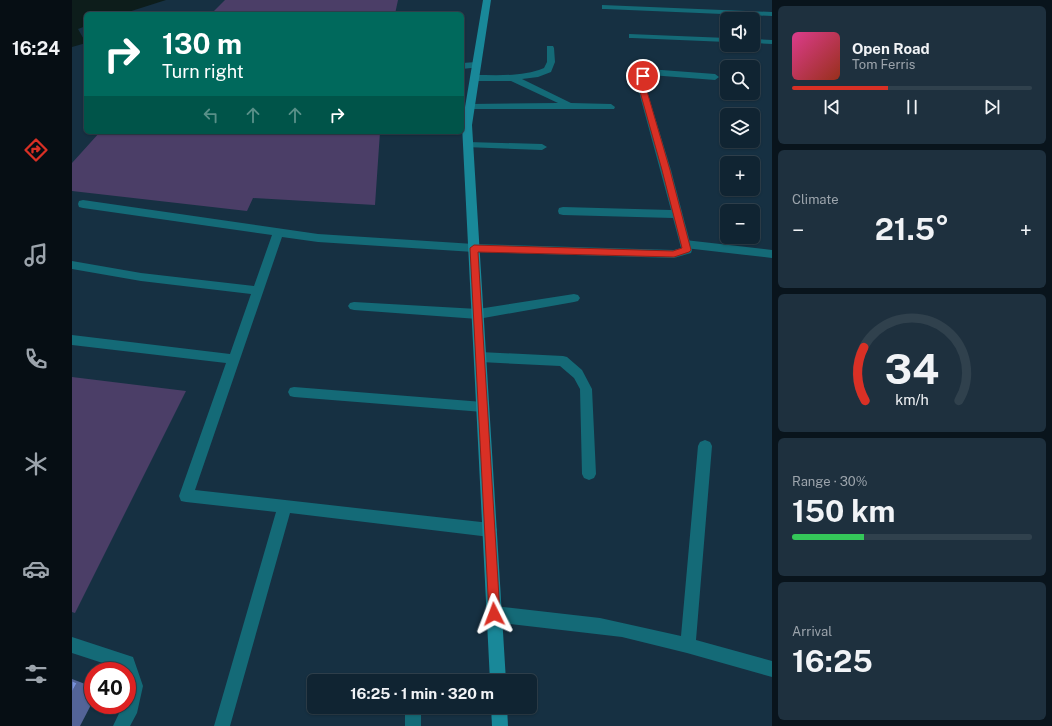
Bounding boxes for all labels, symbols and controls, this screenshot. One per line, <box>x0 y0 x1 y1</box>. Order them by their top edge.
map controls <box>720 12 760 244</box>
button: sound <box>720 12 760 52</box>
text: 130 m <box>162 27 242 60</box>
icon: right <box>96 28 148 80</box>
text: 16:24 <box>12 38 60 59</box>
text: Open Road <box>852 40 930 57</box>
text: Tom Ferris <box>852 57 915 72</box>
pin <box>626 59 660 93</box>
button: search <box>720 60 760 100</box>
text: Turn right <box>162 61 244 82</box>
icon: arrive <box>632 65 654 87</box>
icon: previous <box>821 96 843 118</box>
icon: pause <box>901 96 923 118</box>
icon: next <box>981 96 1003 118</box>
icon: left <box>200 104 222 126</box>
icon: ahead <box>242 104 264 126</box>
icon: ahead <box>284 104 306 126</box>
icon: right <box>326 104 348 126</box>
button: layers <box>720 108 760 148</box>
icon: directions <box>22 136 50 164</box>
button: + <box>720 156 760 196</box>
text: Climate <box>792 192 839 207</box>
button: − <box>720 204 760 244</box>
text: 21.5° <box>875 211 949 247</box>
text: − <box>792 217 804 243</box>
text: + <box>1020 217 1032 243</box>
icon: music <box>22 241 50 269</box>
text: 34 <box>885 344 939 393</box>
icon: phone <box>22 345 50 373</box>
text: km/h <box>895 391 929 408</box>
icon: climate <box>22 450 50 478</box>
text: Range · 30% <box>792 474 868 489</box>
text: 150 km <box>792 493 895 529</box>
icon: car <box>22 555 50 583</box>
position arrow <box>473 593 515 635</box>
text: Arrival <box>792 624 832 639</box>
text: 16:25 <box>792 643 873 679</box>
icon: filters <box>22 660 50 688</box>
speed limit sign: 40 <box>84 662 136 714</box>
text: 16:25 · 1 min · 320 m <box>350 685 494 702</box>

